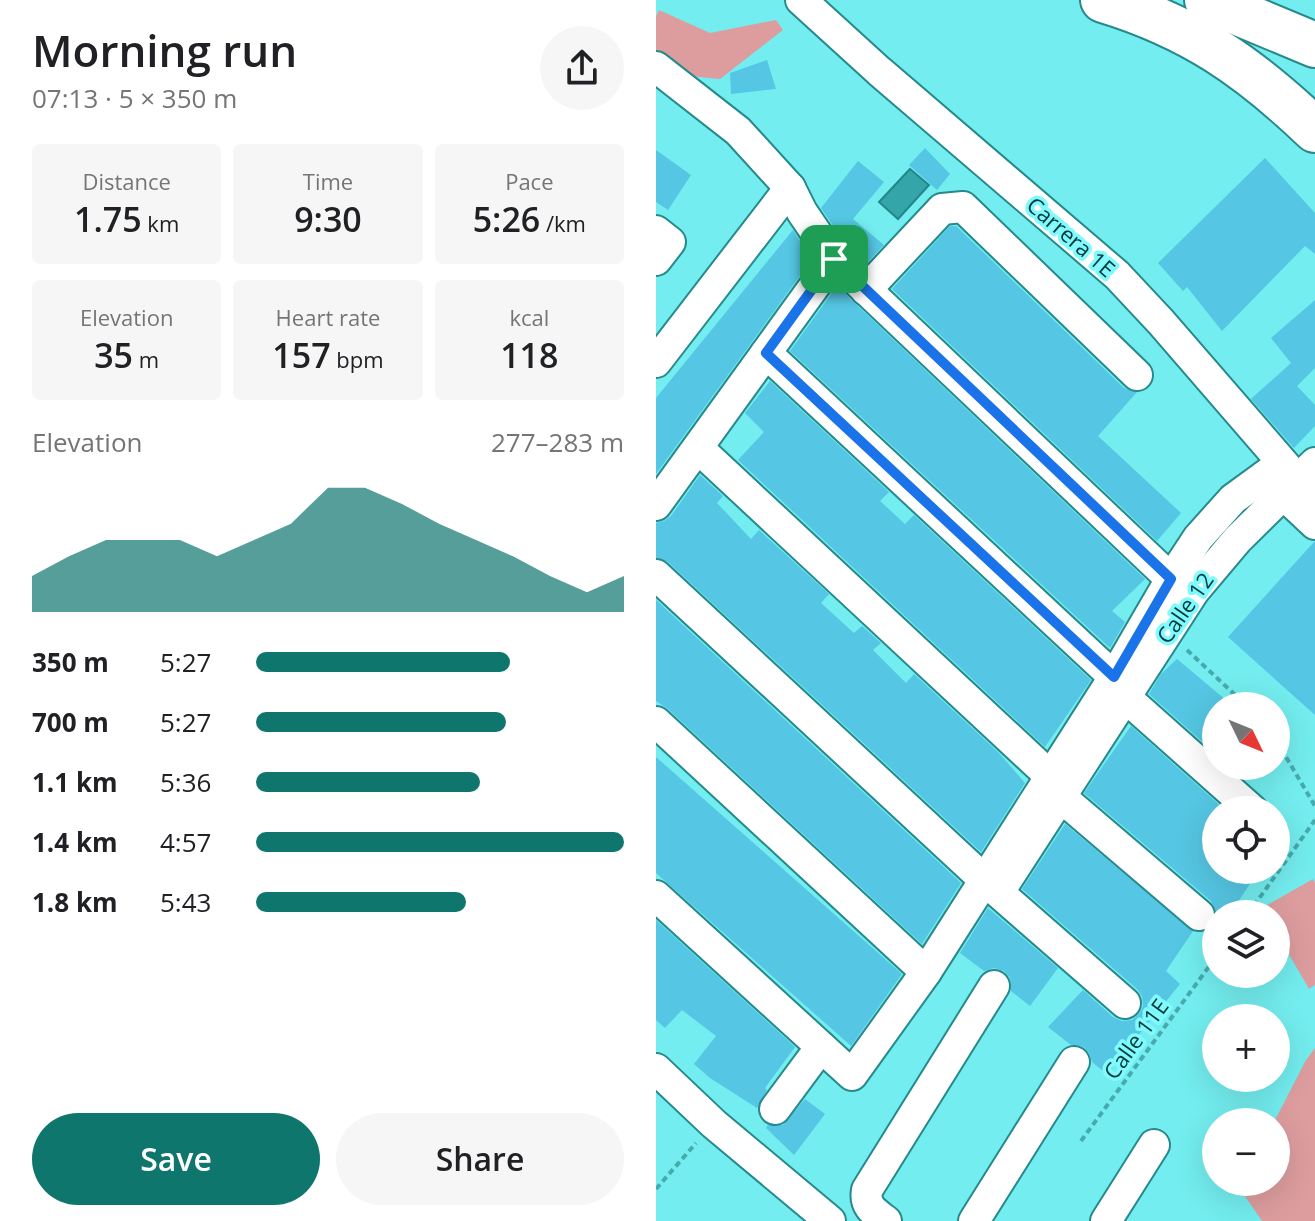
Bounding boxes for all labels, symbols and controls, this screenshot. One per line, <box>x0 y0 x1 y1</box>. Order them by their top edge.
text: Morning run <box>32 20 297 80</box>
button: share <box>540 26 624 110</box>
text: 07:13 · 5 × 350 m <box>32 80 237 116</box>
text: Distance <box>82 166 171 196</box>
text: Time <box>303 166 353 196</box>
text: Pace <box>505 166 554 196</box>
street label: Carrera 1E <box>1021 189 1122 283</box>
text: 1.75 <box>74 196 142 242</box>
text: 9:30 <box>294 196 362 242</box>
text: 5:26 <box>473 196 540 242</box>
text: km <box>142 208 179 238</box>
text: /km <box>540 208 586 238</box>
pin <box>800 225 868 293</box>
icon: arrive <box>812 237 856 281</box>
text: Elevation <box>80 302 173 332</box>
text: Heart rate <box>276 302 380 332</box>
text: kcal <box>509 302 549 332</box>
text: 35 <box>94 332 133 378</box>
text: 157 <box>272 332 331 378</box>
text: 118 <box>500 332 558 378</box>
text: m <box>133 344 159 374</box>
text: bpm <box>331 344 384 374</box>
text: Elevation <box>32 424 142 460</box>
text: 277–283 m <box>491 424 624 460</box>
street label: Calle 12 <box>1149 566 1220 649</box>
text: 350 m <box>32 644 109 680</box>
text: 5:27 <box>160 644 211 680</box>
north arrow <box>1202 692 1290 780</box>
map controls <box>1202 692 1290 1196</box>
text: 700 m <box>32 704 109 740</box>
text: 5:27 <box>160 704 211 740</box>
text: 1.1 km <box>32 764 118 800</box>
text: 5:36 <box>160 764 211 800</box>
button: locate <box>1202 796 1290 884</box>
text: 1.4 km <box>32 824 118 860</box>
text: 4:57 <box>160 824 211 860</box>
text: 1.8 km <box>32 884 118 920</box>
text: 5:43 <box>160 884 211 920</box>
button: layers <box>1202 900 1290 988</box>
street label: Calle 11E <box>1096 992 1175 1085</box>
button: + <box>1202 1004 1290 1092</box>
button: − <box>1202 1108 1290 1196</box>
button: Save <box>32 1113 320 1205</box>
button: Share <box>336 1113 624 1205</box>

